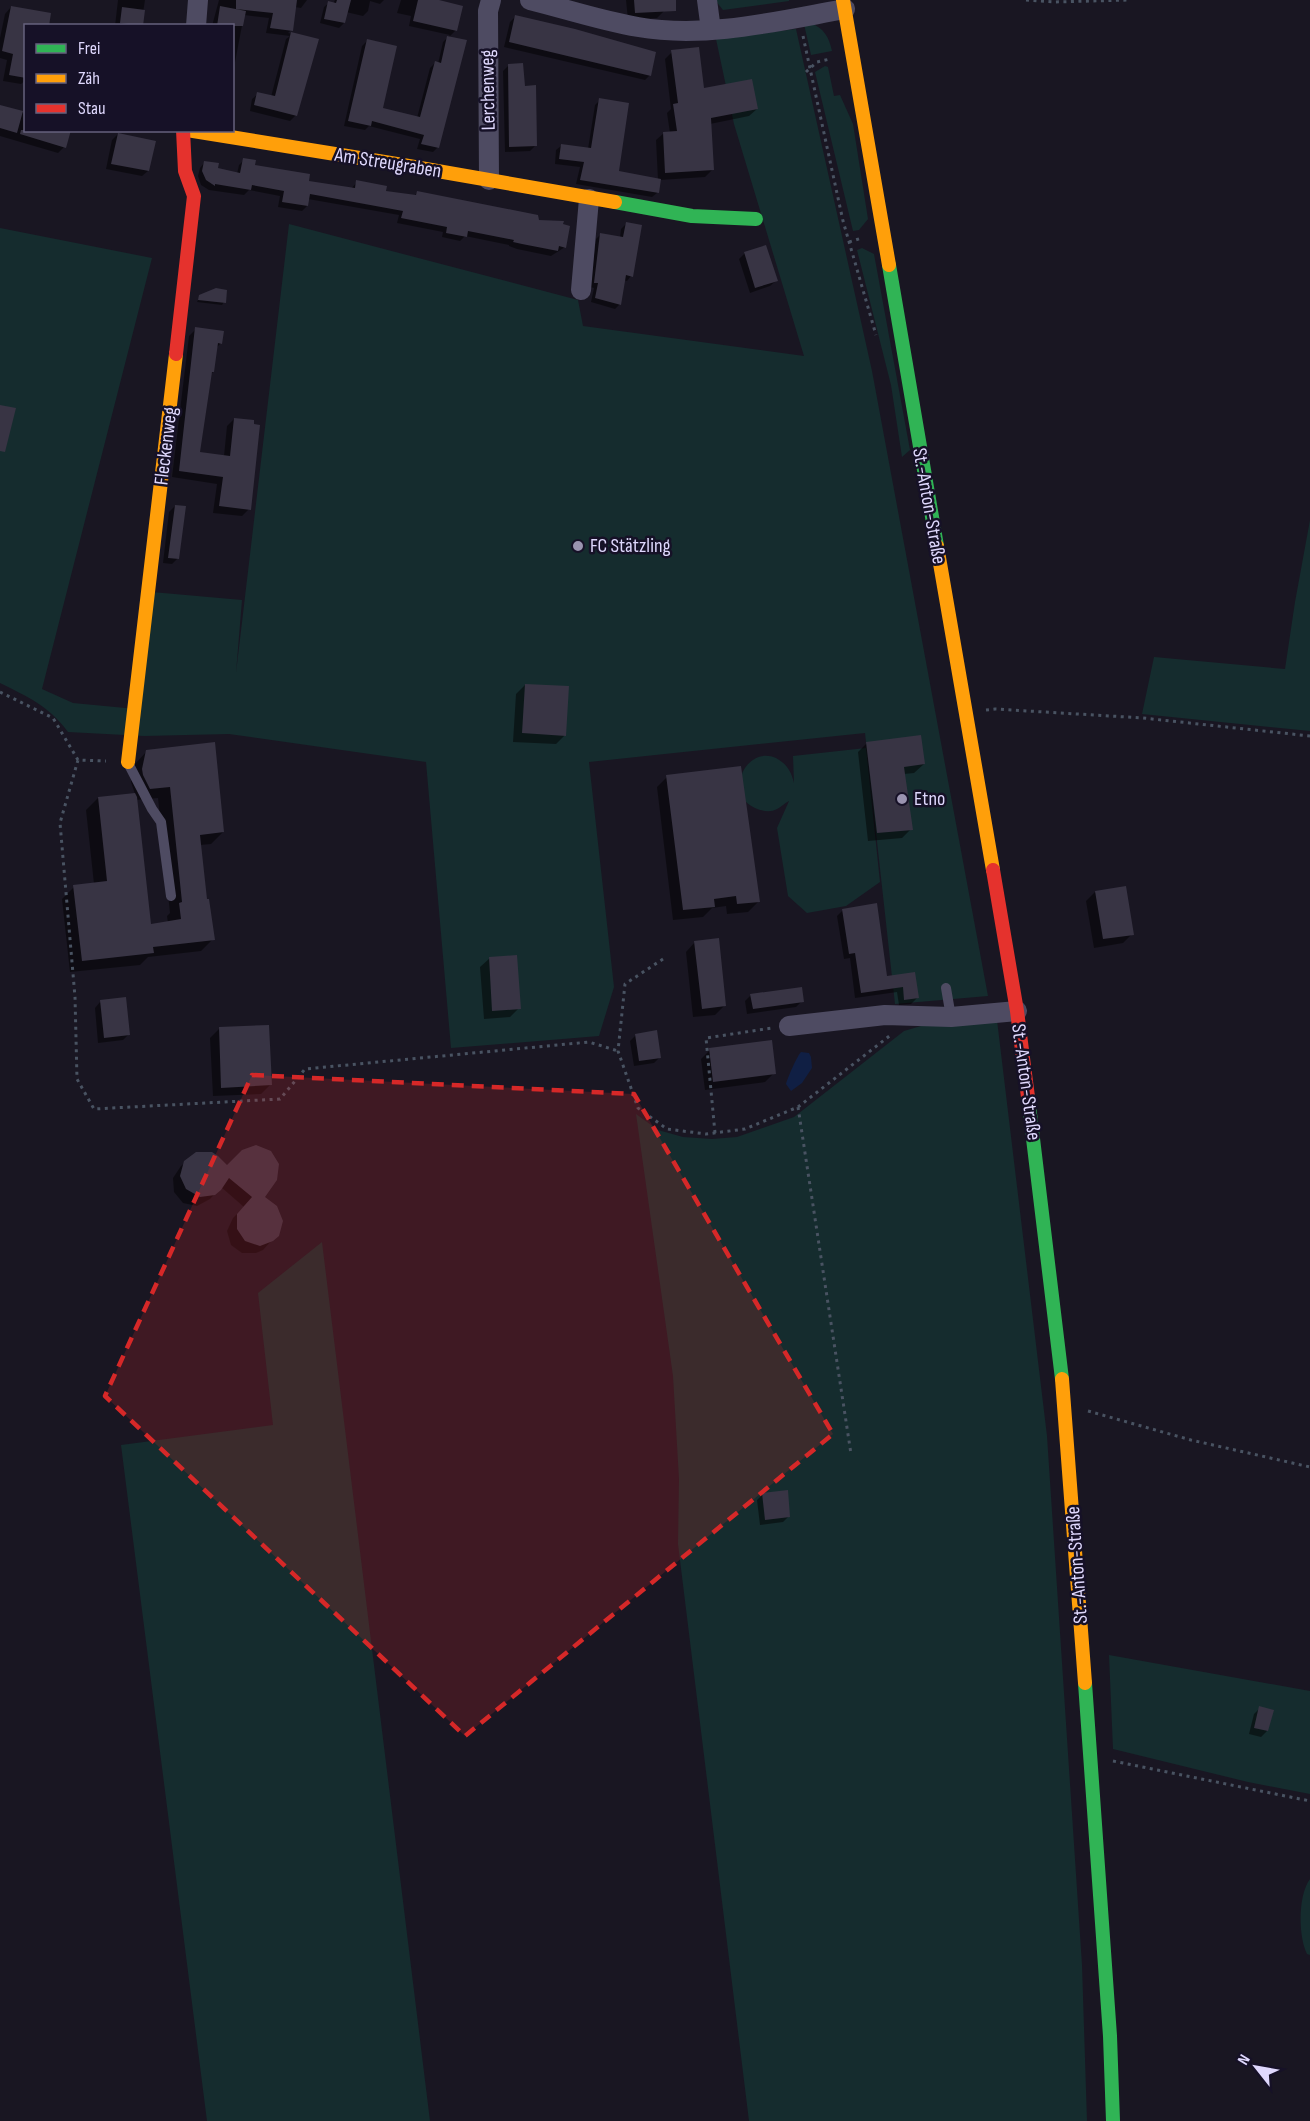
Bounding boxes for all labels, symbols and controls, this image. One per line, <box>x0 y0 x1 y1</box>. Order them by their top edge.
legend <box>24 24 234 132</box>
text: Frei <box>78 38 100 59</box>
street label: Lerchenweg <box>475 49 501 131</box>
text: Zäh <box>78 68 100 89</box>
text: Stau <box>78 98 106 119</box>
street label: Am Streugraben <box>332 143 443 183</box>
street label: Fleckenweg <box>149 406 183 486</box>
street label: St.-Anton-Straße <box>907 446 951 566</box>
place label: FC Stätzling <box>590 534 671 558</box>
marker: FC Stätzling <box>571 539 585 553</box>
place label: Etno <box>914 787 945 811</box>
marker: Etno <box>895 792 909 806</box>
street label: St.-Anton-Straße <box>1006 1022 1046 1142</box>
street label: St.-Anton-Straße <box>1061 1506 1093 1624</box>
north arrow <box>1226 2037 1286 2097</box>
text: N <box>1234 2051 1255 2069</box>

